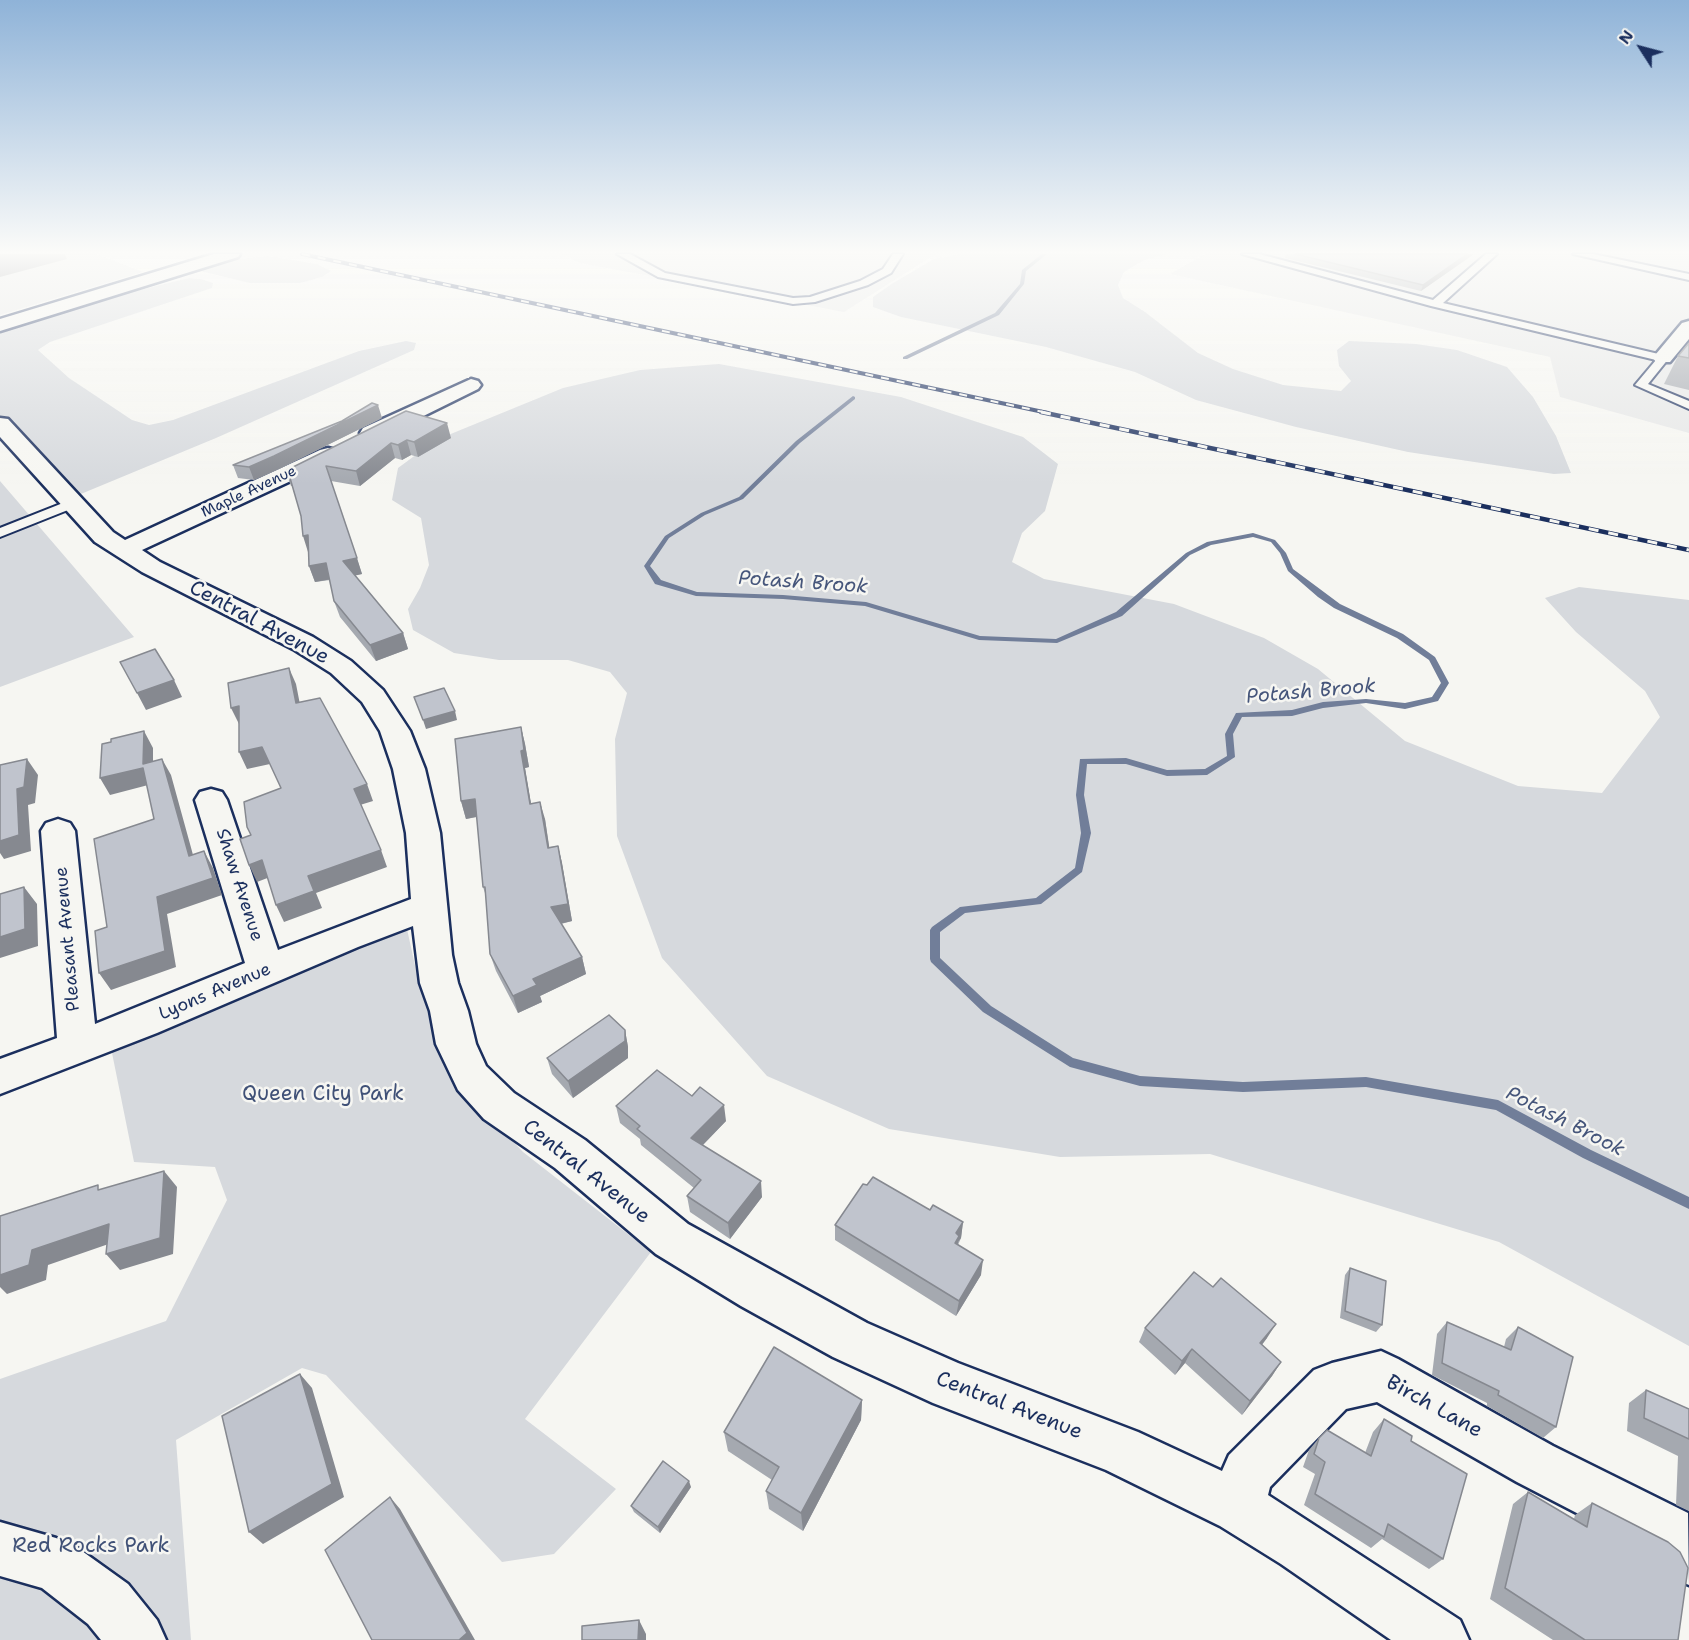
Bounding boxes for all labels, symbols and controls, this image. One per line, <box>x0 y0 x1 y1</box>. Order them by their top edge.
north arrow <box>1611 18 1671 78</box>
text: N <box>1614 26 1638 48</box>
street label: Maple Avenue <box>199 462 299 522</box>
water label: Potash Brook <box>737 567 869 599</box>
street label: Central Avenue <box>185 576 333 670</box>
water label: Potash Brook <box>1245 674 1377 710</box>
street label: Shaw Avenue <box>211 826 267 944</box>
street label: Pleasant Avenue <box>51 866 85 1012</box>
street label: Lyons Avenue <box>156 959 274 1025</box>
park label: Queen City Park <box>242 1082 404 1108</box>
water label: Potash Brook <box>1502 1082 1628 1162</box>
street label: Central Avenue <box>517 1114 655 1230</box>
street label: Central Avenue <box>932 1367 1086 1445</box>
street label: Birch Lane <box>1381 1370 1487 1444</box>
park label: Red Rocks Park <box>12 1534 170 1560</box>

